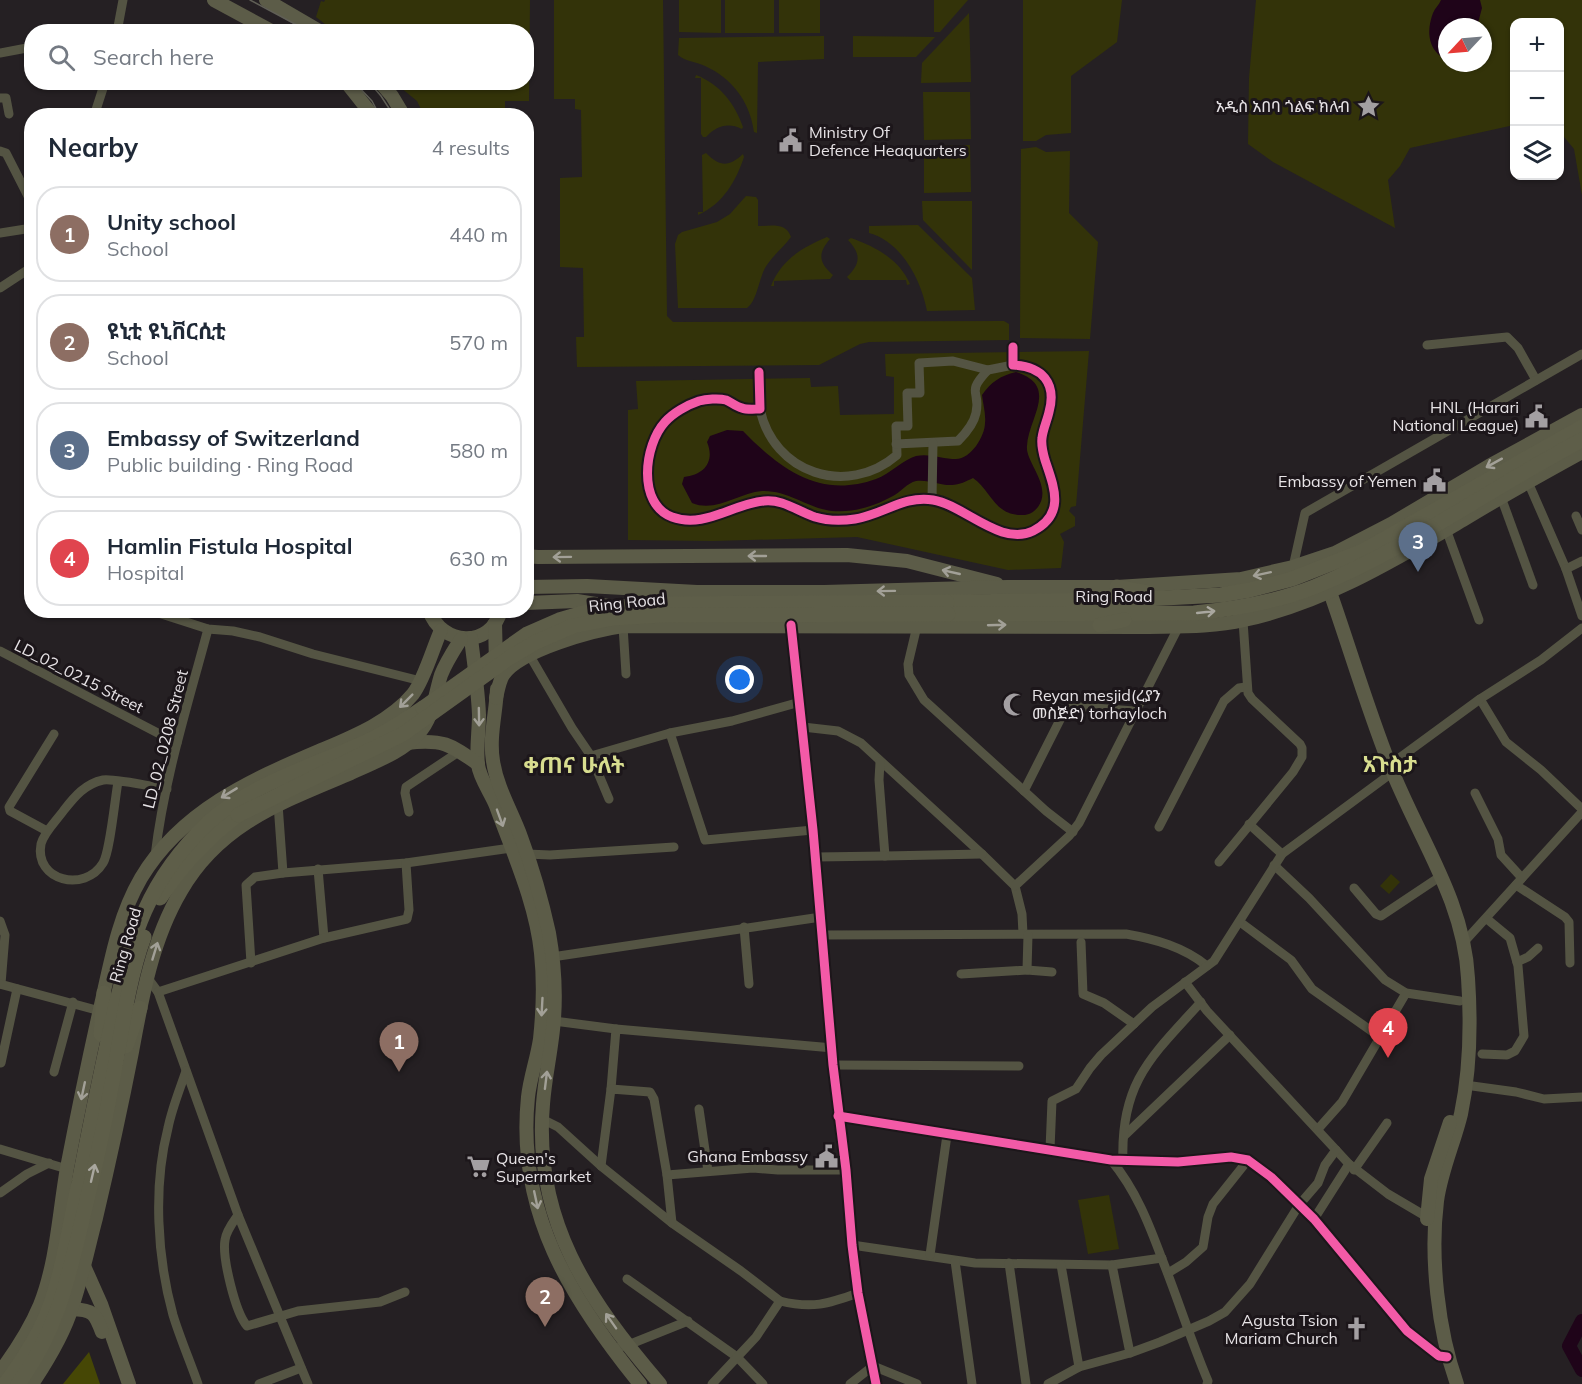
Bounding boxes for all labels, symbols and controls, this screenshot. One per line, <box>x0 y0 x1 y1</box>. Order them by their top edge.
north arrow <box>1438 18 1492 72</box>
map controls <box>1510 18 1564 180</box>
button: + <box>1510 18 1564 72</box>
search box <box>24 24 534 90</box>
icon: search <box>45 41 78 74</box>
text: Search here <box>93 43 214 71</box>
button: − <box>1510 72 1564 126</box>
place icon: አዲስ አበባ ጎልፍ ክለብ <box>1355 93 1381 119</box>
place label: አዲስ አበባ ጎልፍ ክለብ <box>1216 96 1350 116</box>
place label: Ministry Of Defence Heaquarters <box>809 122 967 160</box>
button: layers <box>1510 126 1564 180</box>
public building icon: Ministry Of Defence Heaquarters <box>778 128 804 154</box>
text: Nearby <box>48 131 138 164</box>
text: 4 results <box>432 135 510 160</box>
text: Unity school <box>107 208 236 236</box>
text: 1 <box>64 222 76 247</box>
text: 440 m <box>449 222 508 247</box>
text: School <box>107 236 169 261</box>
text: ዩኒቲ ዩኒቨርሲቲ <box>107 317 226 345</box>
text: 2 <box>64 330 76 355</box>
text: 570 m <box>449 330 508 355</box>
text: School <box>107 345 169 370</box>
place label: HNL (Harari National League) <box>1392 397 1519 435</box>
public building icon: HNL (Harari National League) <box>1524 403 1550 429</box>
text: Embassy of Switzerland <box>107 424 360 452</box>
text: 3 <box>64 438 76 463</box>
text: 580 m <box>449 438 508 463</box>
text: Public building · Ring Road <box>107 452 353 477</box>
one-way arrow <box>1486 458 1503 470</box>
public building icon: Embassy of Yemen <box>1422 468 1448 494</box>
place label: Embassy of Yemen <box>1278 471 1417 491</box>
pin: 3 <box>1398 522 1438 572</box>
text: Hamlin Fistula Hospital <box>107 532 353 560</box>
text: 4 <box>64 546 76 571</box>
text: 630 m <box>449 546 508 571</box>
one-way arrow <box>748 550 768 562</box>
one-way arrow <box>553 551 573 563</box>
text: Hospital <box>107 560 184 585</box>
one-way arrow <box>942 565 961 577</box>
one-way arrow <box>1253 569 1273 580</box>
one-way arrow <box>876 585 896 596</box>
street label: Ring Road <box>1075 586 1153 606</box>
street label: Ring Road <box>588 588 666 616</box>
one-way arrow <box>1195 606 1215 617</box>
one-way arrow <box>986 620 1006 631</box>
street label: LD_02_0215 Street <box>11 635 147 717</box>
your location <box>725 665 754 694</box>
street label: LD_02_0208 Street <box>138 667 192 810</box>
place label: Reyan mesjid(ረያን መስጅድ) torhayloch <box>1032 685 1167 723</box>
mosque icon: Reyan mesjid(ረያን መስጅድ) torhayloch <box>1001 691 1027 717</box>
one-way arrow <box>399 693 414 708</box>
one-way arrow <box>473 707 484 727</box>
district label: አጉስታ <box>1363 750 1417 778</box>
district label: ቀጠና ሁለት <box>524 751 625 779</box>
one-way arrow <box>221 788 238 800</box>
one-way arrow <box>495 808 506 827</box>
street label: Ring Road <box>105 905 145 985</box>
one-way arrow <box>150 942 161 961</box>
one-way arrow <box>536 997 547 1016</box>
pin: 4 <box>1368 1008 1408 1058</box>
pin: 1 <box>380 1022 418 1072</box>
one-way arrow <box>540 1070 551 1090</box>
one-way arrow <box>77 1081 88 1100</box>
public building icon: Ghana Embassy <box>813 1143 839 1169</box>
place label: Ghana Embassy <box>687 1146 808 1166</box>
place label: Queen's Supermarket <box>496 1148 592 1186</box>
supermarket icon: Queen's Supermarket <box>465 1154 491 1180</box>
one-way arrow <box>88 1164 100 1183</box>
one-way arrow <box>531 1190 542 1209</box>
pin: 2 <box>526 1278 564 1327</box>
place label: Agusta Tsion Mariam Church <box>1225 1310 1338 1348</box>
one-way arrow <box>605 1314 617 1330</box>
church icon: Agusta Tsion Mariam Church <box>1343 1316 1369 1342</box>

